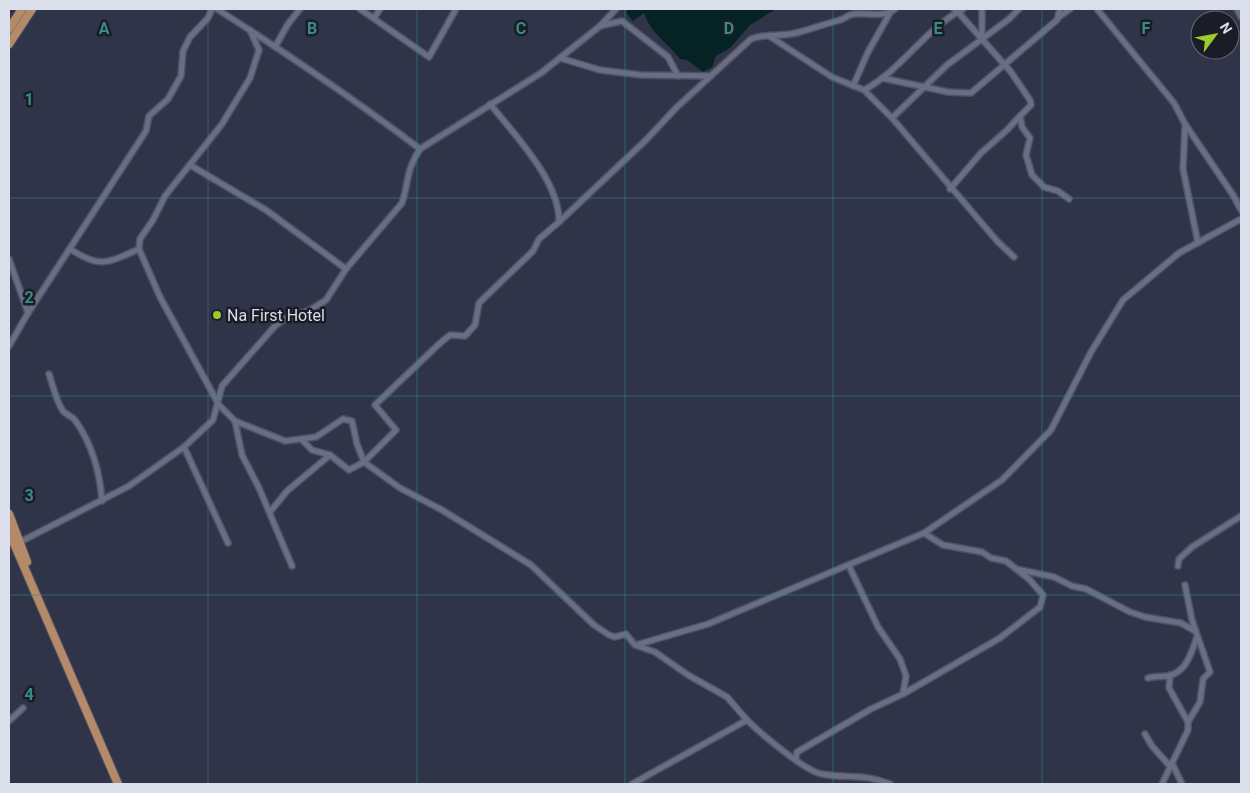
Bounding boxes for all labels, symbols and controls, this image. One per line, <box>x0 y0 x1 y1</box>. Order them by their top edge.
north arrow <box>1190 10 1240 60</box>
text: A <box>99 19 110 38</box>
text: B <box>307 19 317 38</box>
text: C <box>516 19 526 38</box>
text: D <box>724 19 734 38</box>
text: E <box>934 19 943 38</box>
text: F <box>1142 19 1151 38</box>
text: N <box>1217 20 1235 37</box>
text: 1 <box>24 90 34 109</box>
text: 2 <box>24 288 34 307</box>
place label: Na First Hotel <box>227 306 325 325</box>
marker: Na First Hotel <box>211 309 223 321</box>
text: 3 <box>24 486 34 505</box>
text: 4 <box>24 685 34 704</box>

